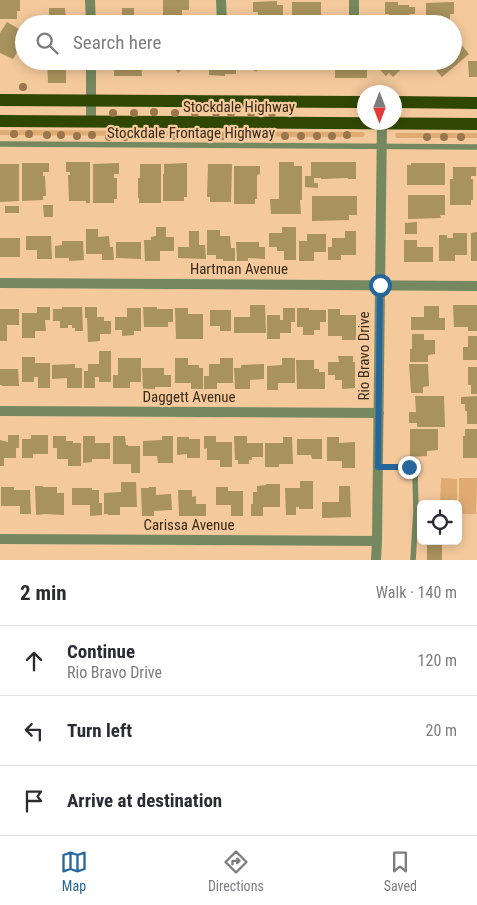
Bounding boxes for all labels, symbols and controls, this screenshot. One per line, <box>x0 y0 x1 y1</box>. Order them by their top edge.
search box <box>15 15 462 70</box>
icon: search <box>33 29 61 57</box>
text: Search here <box>73 31 161 54</box>
north arrow <box>357 85 402 130</box>
street label: Stockdale Highway <box>183 98 295 116</box>
street label: Stockdale Frontage Highway <box>107 124 275 142</box>
street label: Hartman Avenue <box>190 260 288 278</box>
route start <box>369 274 392 297</box>
street label: Rio Bravo Drive <box>355 311 373 401</box>
street label: Daggett Avenue <box>142 388 236 406</box>
route end <box>398 456 421 479</box>
map controls <box>417 500 462 545</box>
button: locate <box>417 500 462 545</box>
street label: Carissa Avenue <box>143 516 235 534</box>
text: 2 min <box>20 581 67 605</box>
text: Walk · 140 m <box>376 583 457 602</box>
text: Continue <box>67 640 135 663</box>
icon: ahead <box>20 647 48 675</box>
text: 120 m <box>418 651 457 670</box>
text: Rio Bravo Drive <box>67 663 162 682</box>
icon: left <box>20 717 48 745</box>
text: Turn left <box>67 719 132 742</box>
text: 20 m <box>425 721 457 740</box>
icon: arrive <box>20 787 48 815</box>
text: Arrive at destination <box>67 789 222 812</box>
tab: Map <box>60 848 88 894</box>
tab: Directions <box>208 848 264 894</box>
tab: Saved <box>384 848 417 894</box>

